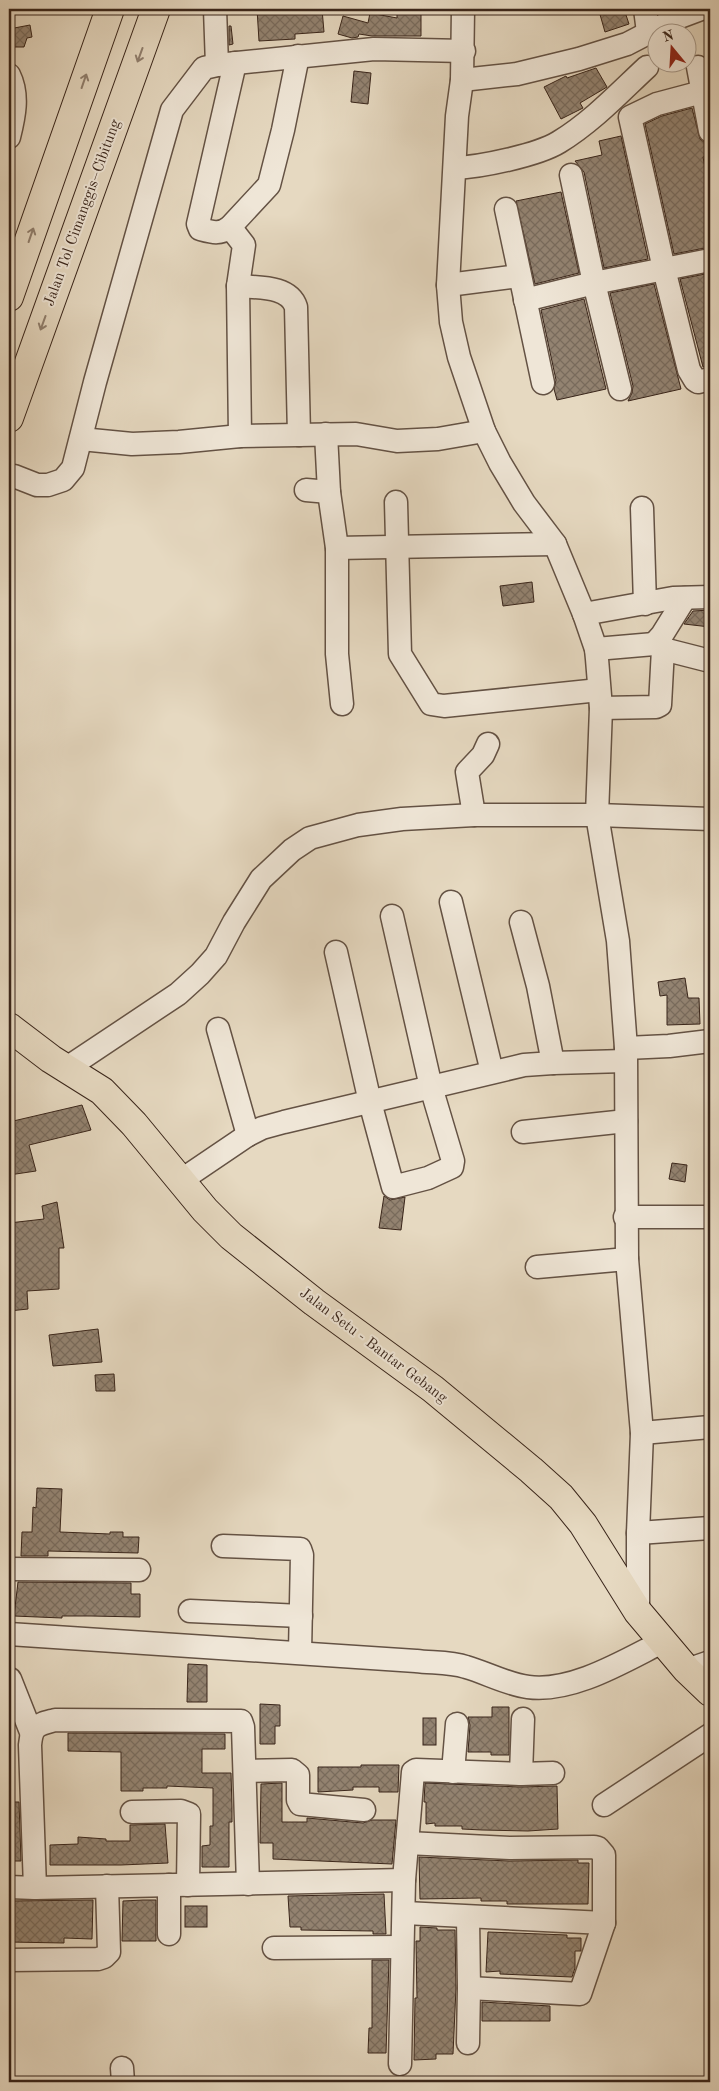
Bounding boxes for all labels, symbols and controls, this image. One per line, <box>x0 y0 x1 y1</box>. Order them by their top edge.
north arrow <box>646 22 696 72</box>
text: N <box>661 28 676 45</box>
one-way arrow <box>135 46 144 62</box>
one-way arrow <box>80 74 89 90</box>
street label: Jalan Tol Cimanggis–Cibitung <box>42 118 124 308</box>
one-way arrow <box>27 228 36 243</box>
one-way arrow <box>38 314 47 330</box>
street label: Jalan Setu - Bantar Gebang <box>296 1286 450 1406</box>

